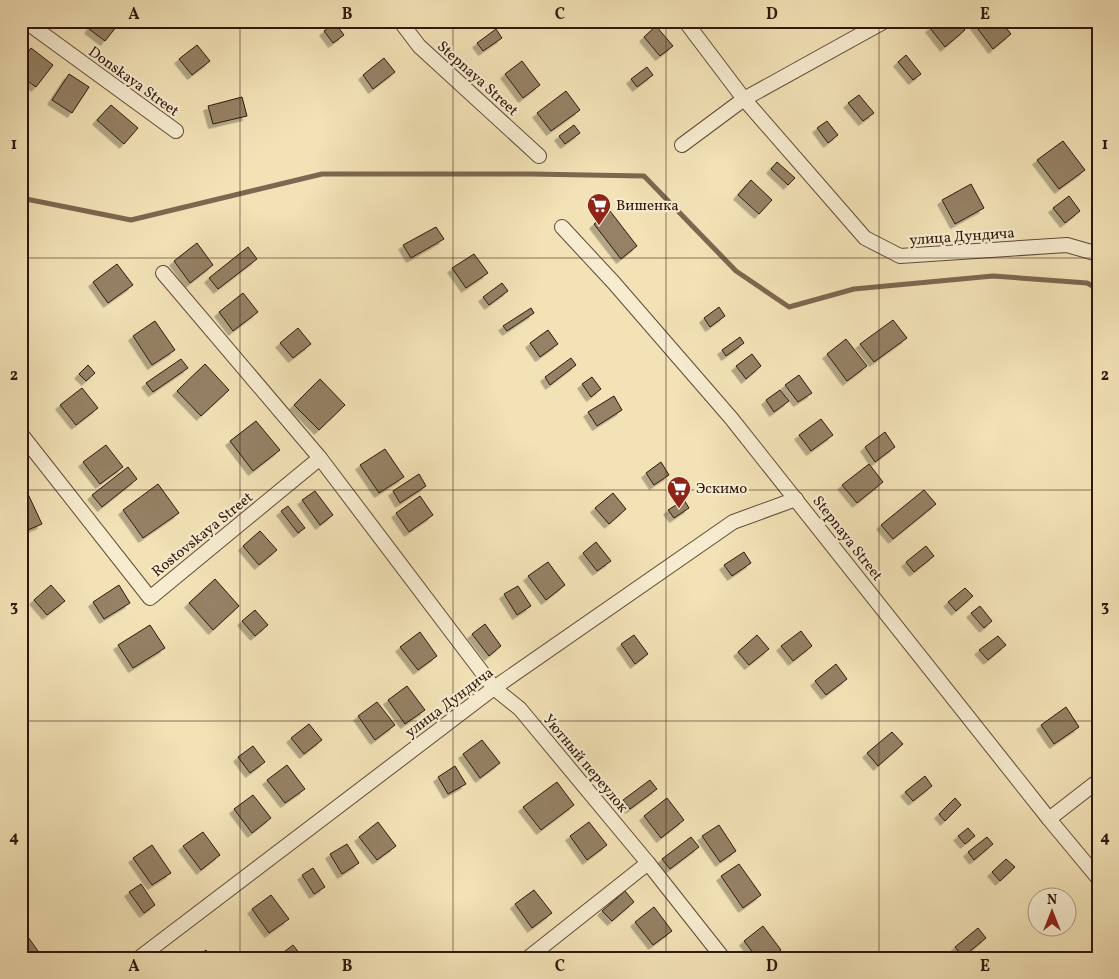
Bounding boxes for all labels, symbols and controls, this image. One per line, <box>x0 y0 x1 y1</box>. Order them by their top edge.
text: A <box>128 4 140 26</box>
text: B <box>342 4 353 26</box>
text: C <box>555 4 565 26</box>
text: D <box>766 4 778 26</box>
text: E <box>980 4 990 26</box>
street label: Stepnaya Street <box>432 37 522 121</box>
street label: Donskaya Street <box>83 42 183 122</box>
text: 1 <box>11 134 17 156</box>
text: 1 <box>1102 134 1108 156</box>
supermarket icon: Вишенка <box>586 192 612 226</box>
place label: Вишенка <box>616 196 679 217</box>
street label: улица Дундича <box>909 223 1016 252</box>
text: 2 <box>10 365 18 387</box>
text: 2 <box>1101 365 1109 387</box>
supermarket icon: Эскимо <box>666 475 692 509</box>
place label: Эскимо <box>696 479 747 500</box>
street label: Rostovskaya Street <box>148 488 258 583</box>
street label: Stepnaya Street <box>807 492 887 586</box>
text: 3 <box>10 596 18 618</box>
text: 3 <box>1101 596 1109 618</box>
street label: улица Дундича <box>401 663 498 743</box>
street label: Уютный переулок <box>537 710 632 818</box>
text: 4 <box>9 827 19 849</box>
text: 4 <box>1100 827 1110 849</box>
north arrow <box>1026 886 1076 936</box>
text: N <box>1047 891 1057 910</box>
text: A <box>128 956 140 978</box>
text: B <box>342 956 353 978</box>
text: C <box>555 956 565 978</box>
text: D <box>766 956 778 978</box>
text: E <box>980 956 990 978</box>

